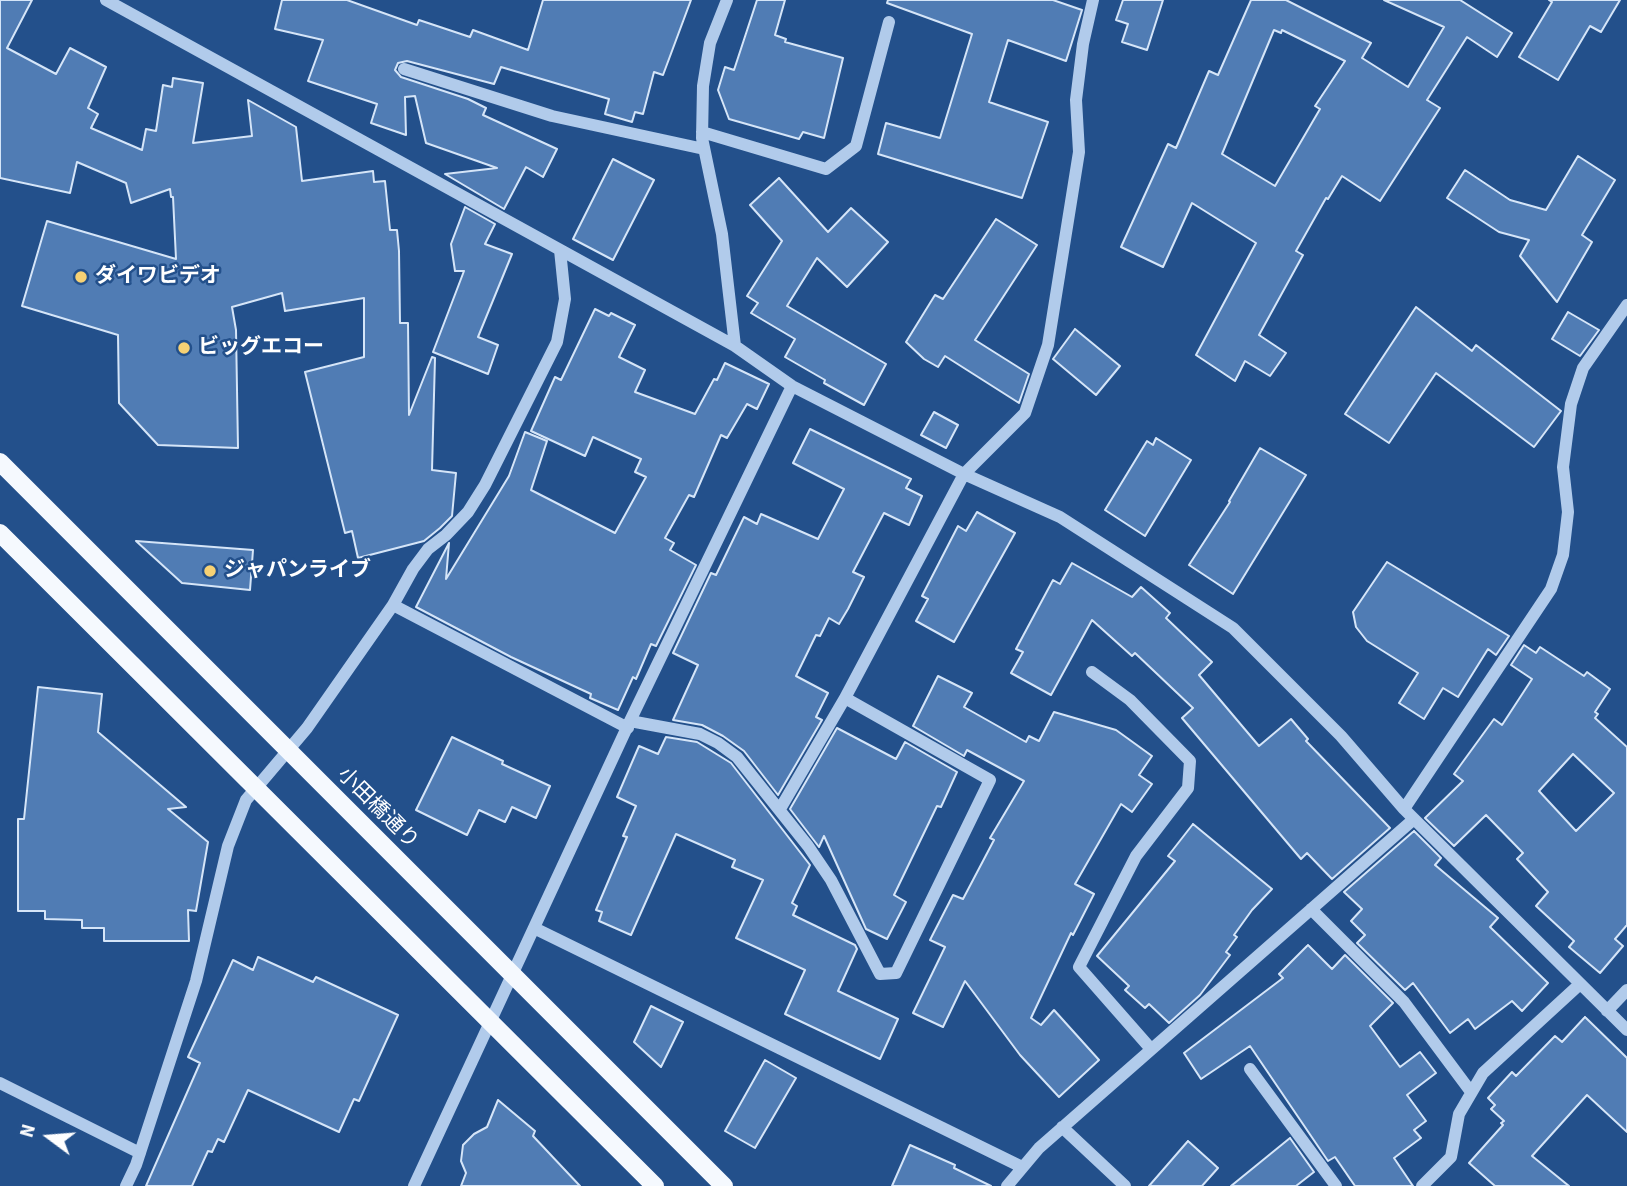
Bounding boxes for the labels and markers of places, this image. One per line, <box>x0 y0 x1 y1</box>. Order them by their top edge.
place label: ダイワビデオ <box>95 264 221 290</box>
marker: ダイワビデオ <box>73 269 89 285</box>
place label: ビッグエコー <box>198 335 324 361</box>
marker: ビッグエコー <box>176 340 192 356</box>
place label: ジャパンライブ <box>224 558 371 584</box>
marker: ジャパンライブ <box>202 563 218 579</box>

